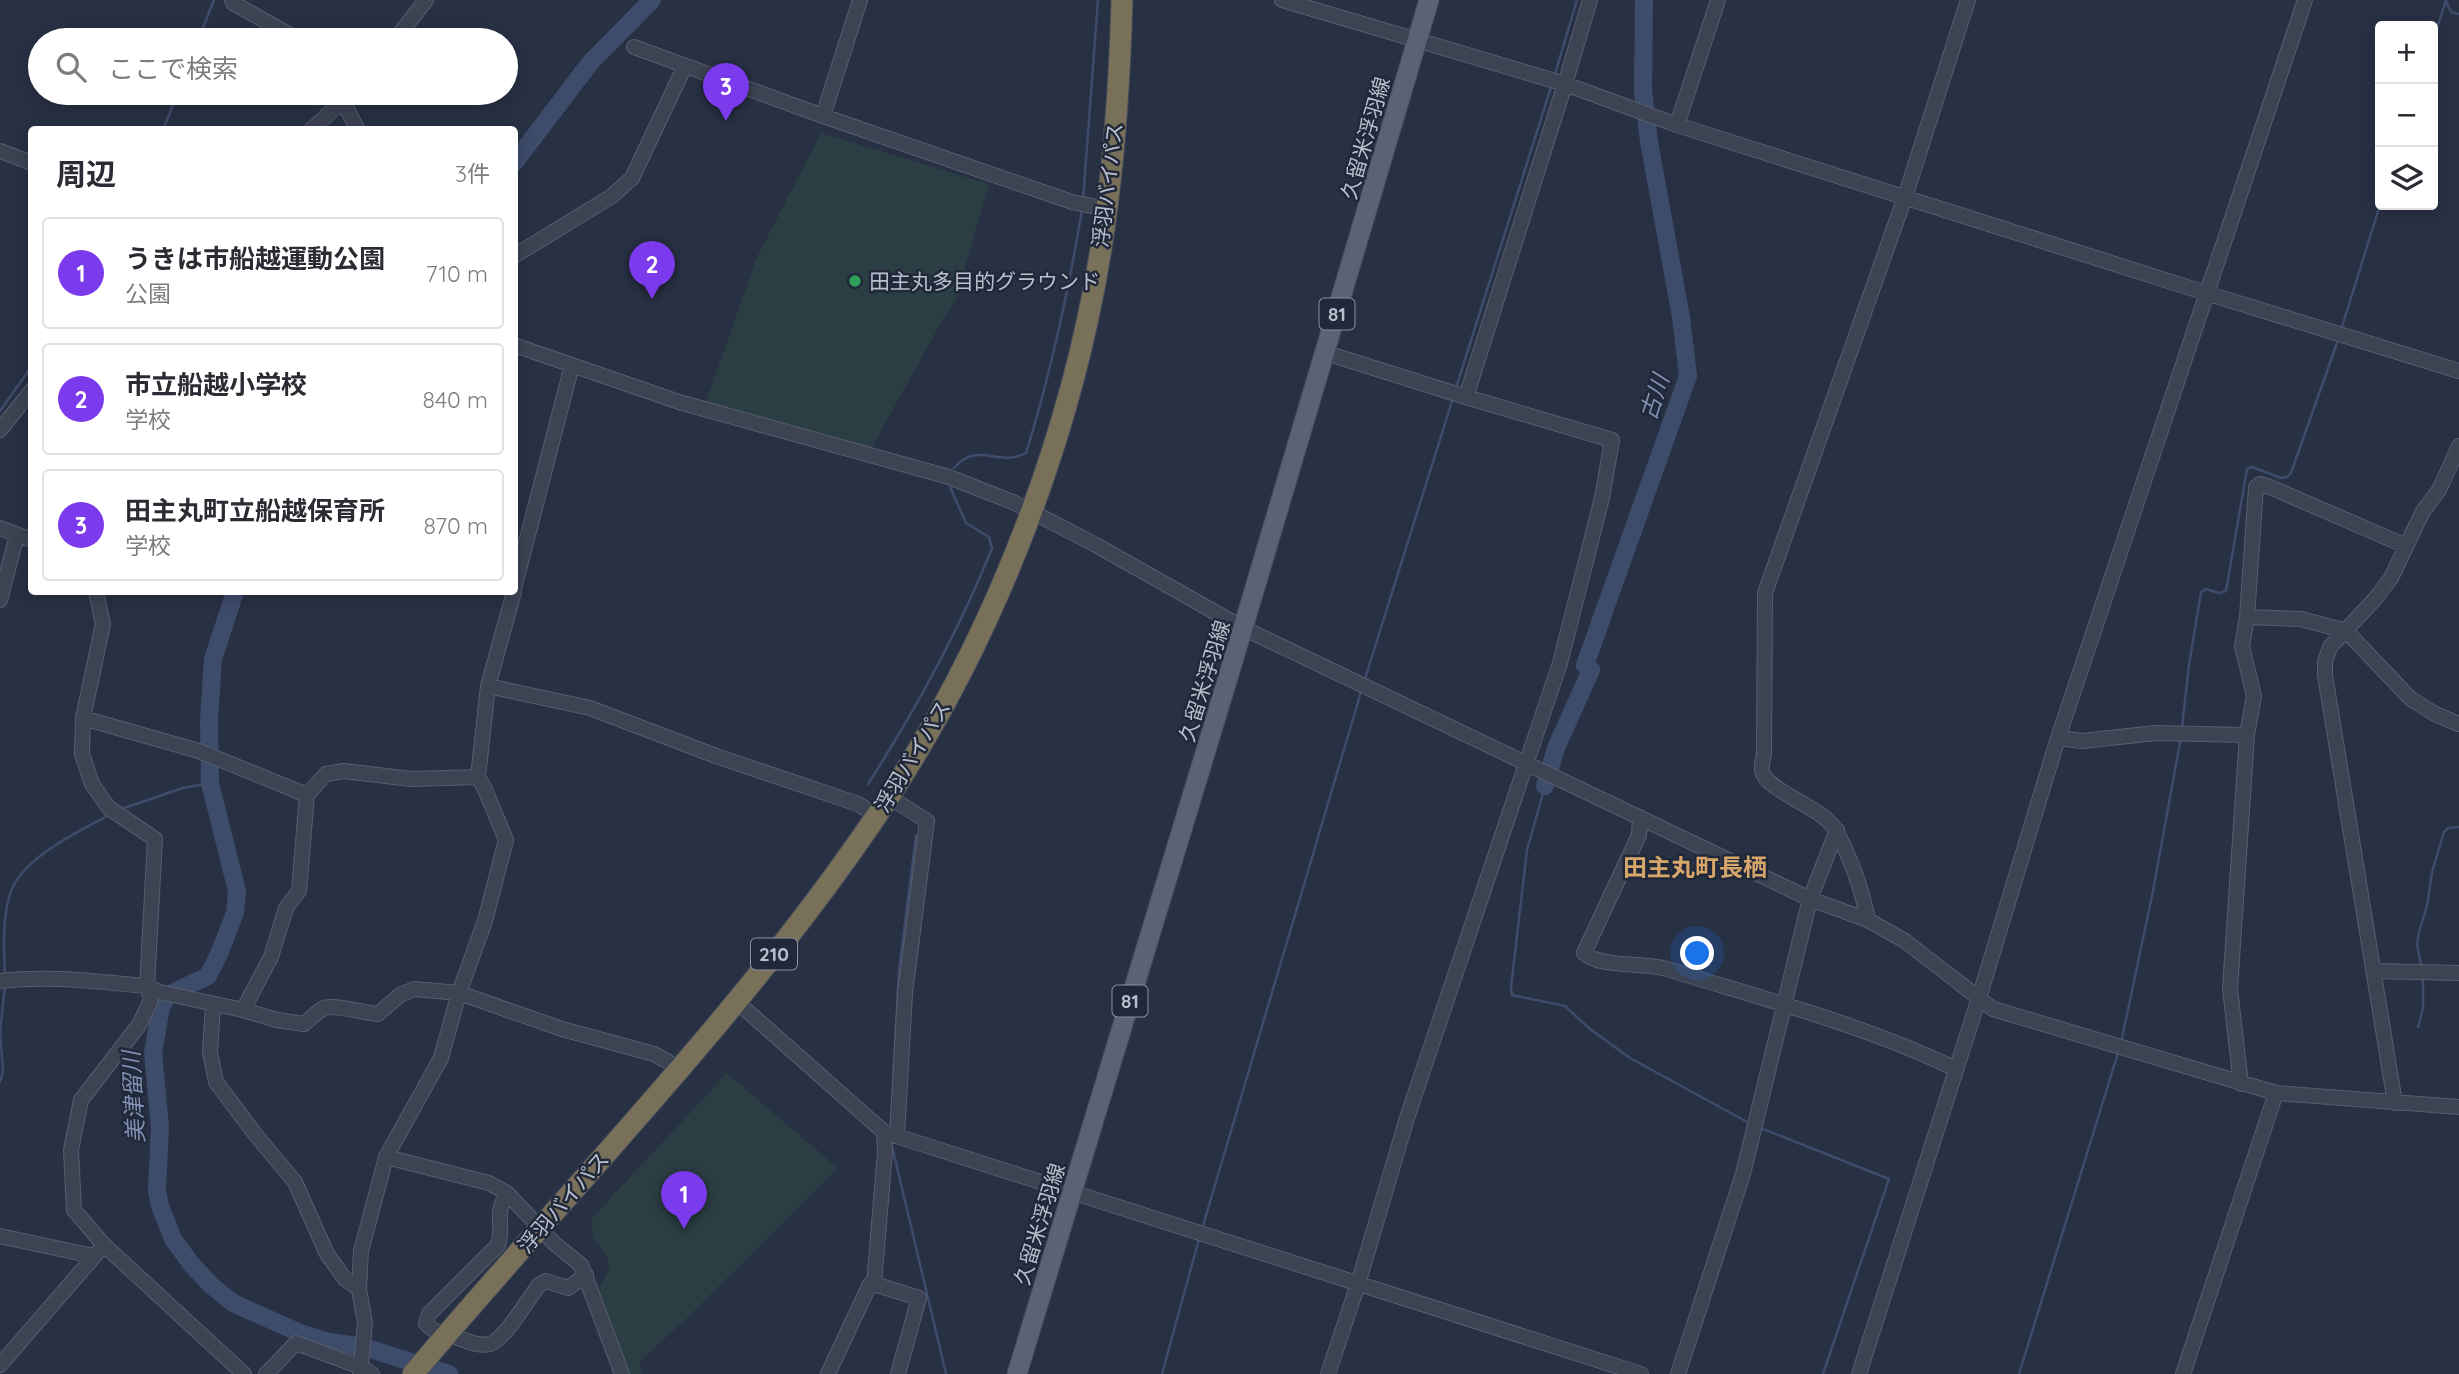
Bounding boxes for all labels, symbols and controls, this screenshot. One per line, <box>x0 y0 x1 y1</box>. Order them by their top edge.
map controls <box>2375 21 2438 210</box>
button: + <box>2375 21 2438 84</box>
search box <box>28 28 518 105</box>
icon: search <box>52 48 90 86</box>
text: ここで検索 <box>108 52 238 85</box>
pin: 3 <box>703 63 749 121</box>
street label: 久留米浮羽線 <box>1335 74 1395 202</box>
button: − <box>2375 84 2438 147</box>
street label: 浮羽バイパス <box>1086 121 1128 249</box>
button: layers <box>2375 147 2438 210</box>
text: 周辺 <box>56 155 116 193</box>
text: 3件 <box>455 159 490 188</box>
pin: 2 <box>629 241 675 299</box>
text: うきは市船越運動公園 <box>125 242 385 275</box>
text: 1 <box>77 259 85 288</box>
text: 710 m <box>426 259 488 288</box>
place label: 田主丸多目的グラウンド <box>869 268 1100 294</box>
marker: 田主丸多目的グラウンド <box>847 273 863 289</box>
text: 公園 <box>125 279 171 308</box>
road number: 81 <box>1320 298 1354 330</box>
text: 市立船越小学校 <box>125 368 307 401</box>
water label: 古川 <box>1633 368 1676 423</box>
text: 2 <box>74 385 88 414</box>
text: 840 m <box>423 385 488 414</box>
text: 学校 <box>125 405 171 434</box>
text: 田主丸町立船越保育所 <box>125 494 385 527</box>
text: 3 <box>75 511 87 540</box>
text: 870 m <box>424 511 488 540</box>
text: 学校 <box>125 531 171 560</box>
street label: 久留米浮羽線 <box>1173 617 1235 745</box>
street label: 浮羽バイパス <box>869 695 955 817</box>
district label: 田主丸町長栖 <box>1623 852 1767 882</box>
your location <box>1680 936 1714 970</box>
road number: 210 <box>751 938 797 970</box>
road number: 81 <box>1112 986 1148 1016</box>
water label: 美津留川 <box>116 1047 150 1144</box>
street label: 浮羽バイパス <box>512 1146 614 1258</box>
street label: 久留米浮羽線 <box>1008 1160 1070 1288</box>
pin: 1 <box>661 1171 707 1229</box>

